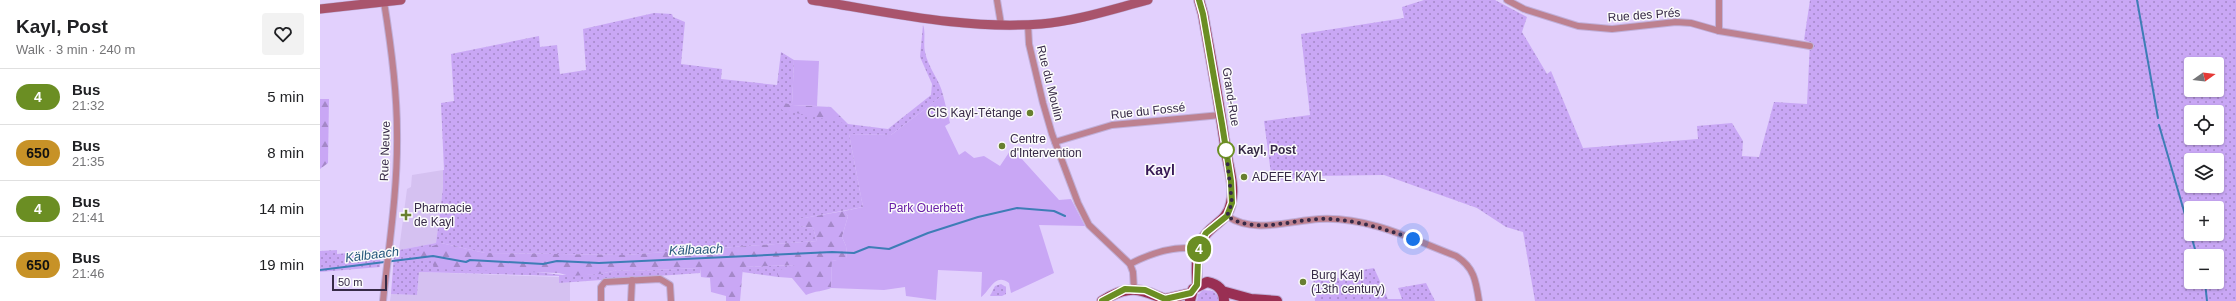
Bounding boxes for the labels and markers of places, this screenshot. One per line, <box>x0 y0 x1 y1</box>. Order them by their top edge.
place label: CIS Kayl-Tétange <box>927 106 1022 120</box>
marker: CIS Kayl-Tétange <box>1025 108 1035 118</box>
place label: Centre d'Intervention <box>1010 132 1082 160</box>
marker: Centre d'Intervention <box>997 141 1007 151</box>
marker: Kayl, Post <box>1217 141 1235 159</box>
place label: Kayl, Post <box>1238 143 1296 157</box>
place label: ADEFE KAYL <box>1252 170 1325 184</box>
marker: ADEFE KAYL <box>1239 172 1249 182</box>
place label: Pharmacie de Kayl <box>414 201 472 229</box>
marker: Pharmacie de Kayl <box>401 210 411 220</box>
place label: Burg Kayl (13th century) <box>1311 268 1385 296</box>
marker: Burg Kayl (13th century) <box>1298 277 1308 287</box>

